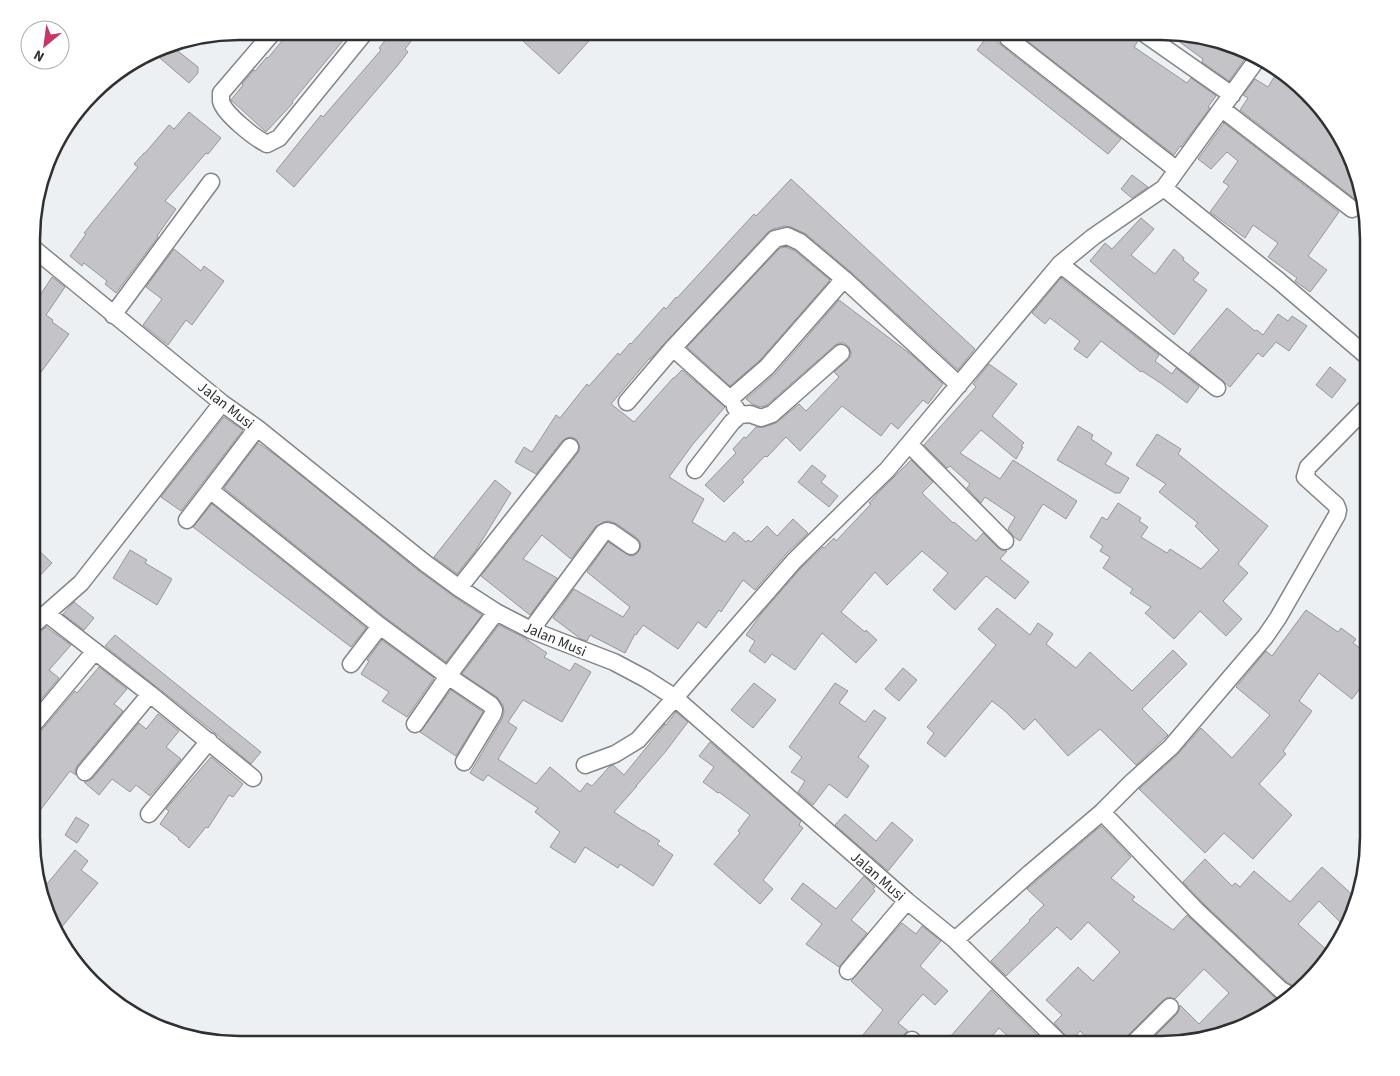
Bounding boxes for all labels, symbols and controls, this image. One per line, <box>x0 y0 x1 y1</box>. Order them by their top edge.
north arrow <box>20 20 70 70</box>
text: N <box>30 44 48 66</box>
street label: Jalan Musi <box>193 377 258 434</box>
street label: Jalan Musi <box>520 617 589 662</box>
street label: Jalan Musi <box>846 847 910 906</box>

